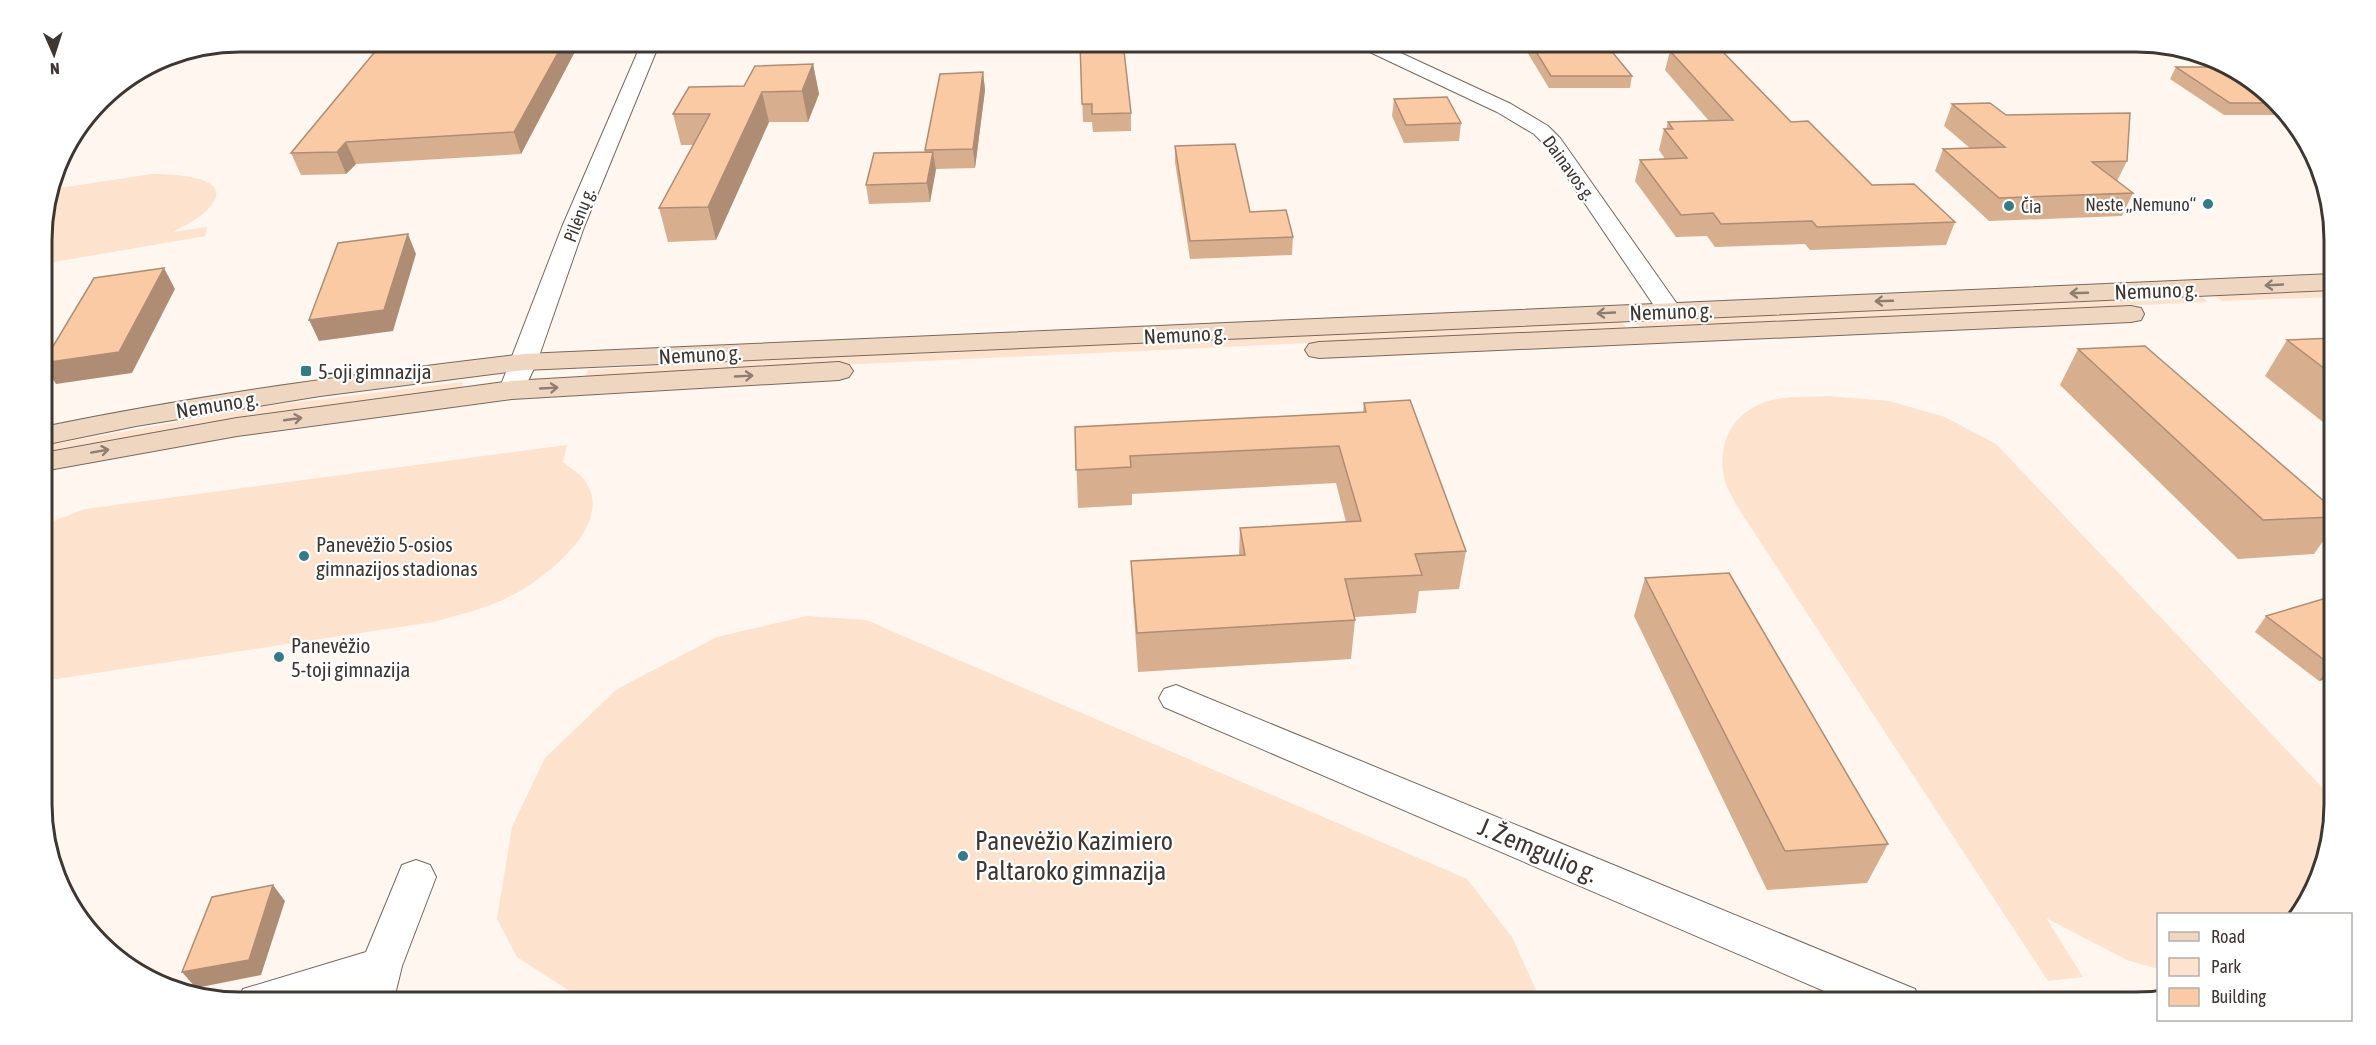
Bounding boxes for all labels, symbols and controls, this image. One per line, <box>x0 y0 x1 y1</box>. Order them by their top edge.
north arrow <box>24 24 84 84</box>
text: N <box>50 60 60 78</box>
street label: Dainavos g. <box>1538 131 1600 205</box>
street label: Pilėnų g. <box>559 185 599 245</box>
place label: Neste „Nemuno“ <box>2085 194 2196 215</box>
place label: Čia <box>2021 196 2042 217</box>
marker: Neste „Nemuno“ <box>2201 197 2215 211</box>
marker: Čia <box>2002 199 2016 213</box>
street label: Nemuno g. <box>2114 277 2198 303</box>
one-way arrow <box>2265 279 2285 290</box>
one-way arrow <box>2070 288 2090 299</box>
one-way arrow <box>1875 296 1895 307</box>
street label: Nemuno g. <box>1629 298 1713 324</box>
one-way arrow <box>1596 308 1616 319</box>
street label: Nemuno g. <box>1143 320 1227 348</box>
street label: Nemuno g. <box>658 340 742 368</box>
place label: 5-oji gimnazija <box>318 359 431 383</box>
marker: 5-oji gimnazija <box>299 364 313 378</box>
one-way arrow <box>733 371 753 382</box>
one-way arrow <box>538 382 558 393</box>
street label: Nemuno g. <box>174 386 260 422</box>
one-way arrow <box>282 413 302 424</box>
one-way arrow <box>90 445 110 456</box>
place label: Panevėžio 5-osios gimnazijos stadionas <box>316 532 478 580</box>
marker: Panevėžio 5-osios gimnazijos stadionas <box>297 549 311 563</box>
place label: Panevėžio 5-toji gimnazija <box>291 633 410 681</box>
marker: Panevėžio 5-toji gimnazija <box>272 650 286 664</box>
street label: J. Žemgulio g. <box>1474 811 1602 889</box>
place label: Panevėžio Kazimiero Paltaroko gimnazija <box>975 826 1173 886</box>
marker: Panevėžio Kazimiero Paltaroko gimnazija <box>956 849 970 863</box>
legend <box>2157 913 2352 1021</box>
text: Road <box>2211 926 2245 947</box>
text: Park <box>2211 956 2241 977</box>
text: Building <box>2211 986 2266 1007</box>

